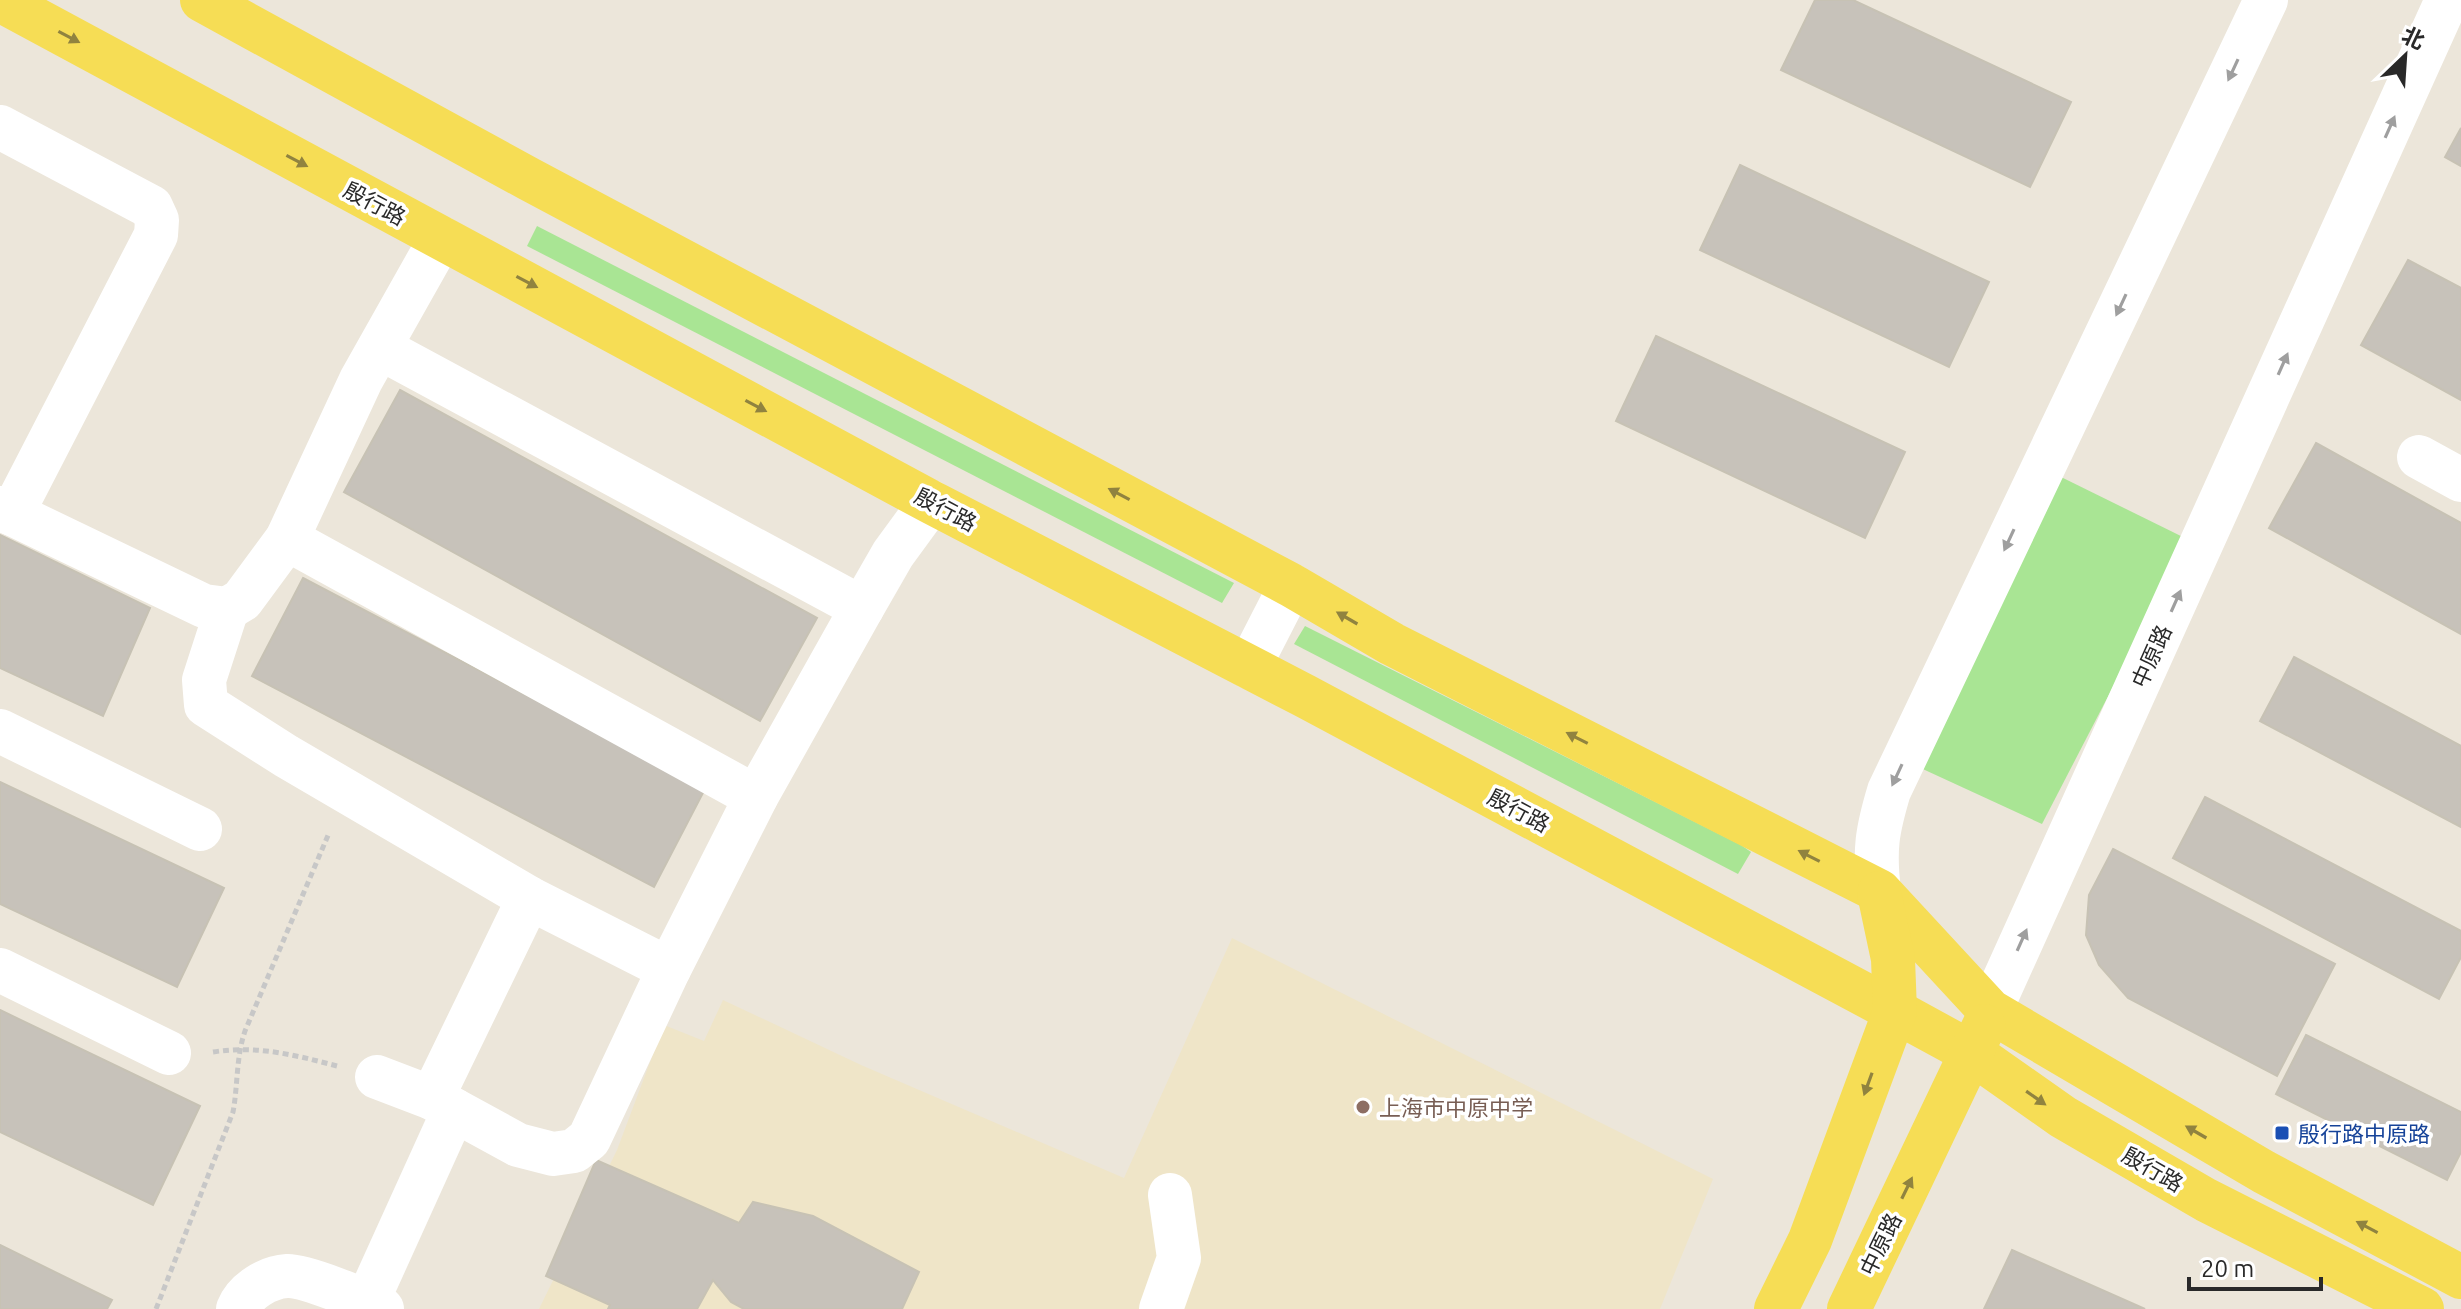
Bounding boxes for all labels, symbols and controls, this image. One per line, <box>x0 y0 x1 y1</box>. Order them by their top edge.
north arrow <box>2365 16 2445 96</box>
text: 北 <box>2398 21 2429 53</box>
one-way arrow <box>57 31 80 44</box>
one-way arrow <box>2226 59 2240 82</box>
one-way arrow <box>2383 115 2397 139</box>
one-way arrow <box>286 154 309 168</box>
street label: 殷行路 <box>340 176 410 230</box>
one-way arrow <box>516 275 538 289</box>
one-way arrow <box>2114 294 2128 317</box>
one-way arrow <box>2276 352 2289 375</box>
one-way arrow <box>744 400 767 413</box>
street label: 殷行路 <box>911 482 981 536</box>
one-way arrow <box>1107 487 1130 500</box>
one-way arrow <box>2002 528 2016 552</box>
one-way arrow <box>2169 589 2182 612</box>
one-way arrow <box>1336 611 1358 625</box>
street label: 中原路 <box>2126 621 2176 691</box>
one-way arrow <box>1566 731 1589 745</box>
one-way arrow <box>1890 763 1904 786</box>
street label: 殷行路 <box>1484 783 1554 837</box>
one-way arrow <box>1798 849 1821 862</box>
one-way arrow <box>2016 928 2029 951</box>
one-way arrow <box>1861 1072 1874 1096</box>
one-way arrow <box>2025 1090 2046 1105</box>
place label: 上海市中原中学 <box>1379 1095 1533 1120</box>
marker: 上海市中原中学 <box>1354 1098 1372 1116</box>
place label: 殷行路中原路 <box>2298 1121 2430 1146</box>
marker: 殷行路中原路 <box>2273 1124 2291 1142</box>
one-way arrow <box>2185 1126 2207 1140</box>
street label: 殷行路 <box>2118 1142 2188 1196</box>
one-way arrow <box>1900 1177 1914 1200</box>
street label: 中原路 <box>1854 1209 1906 1279</box>
one-way arrow <box>2356 1221 2379 1234</box>
scale bar <box>2189 1241 2321 1291</box>
text: 20 m <box>2201 1255 2254 1282</box>

